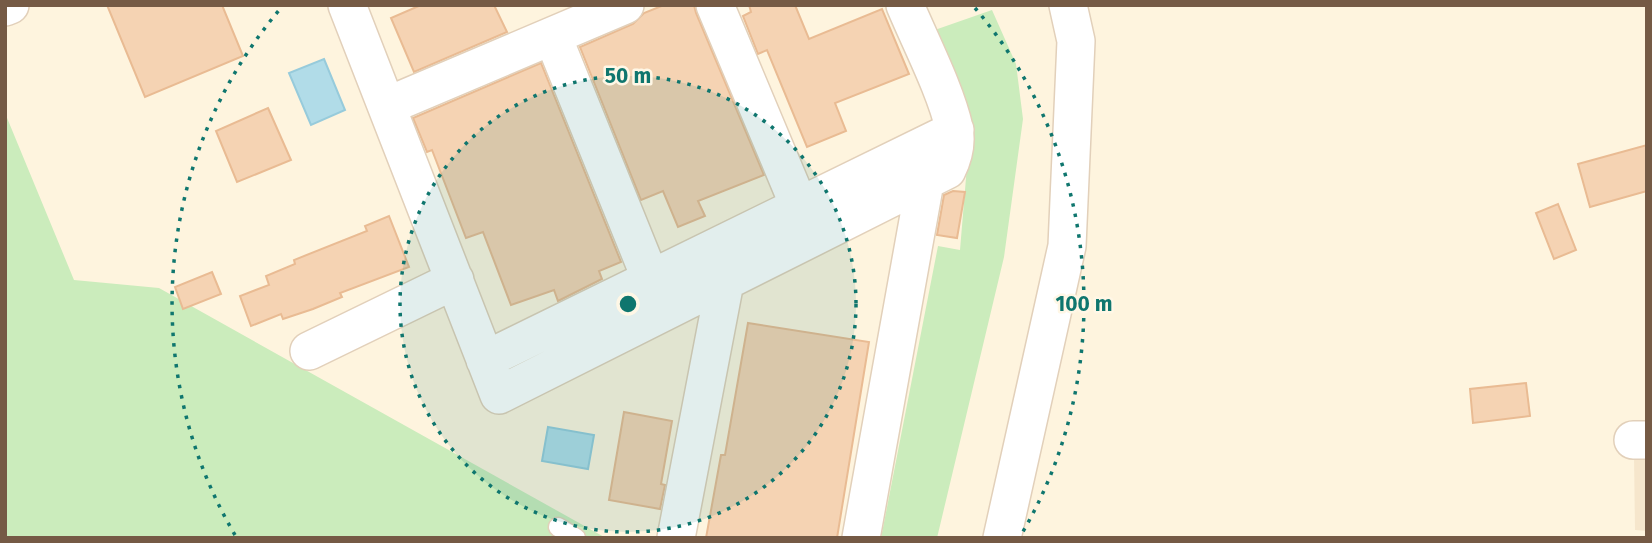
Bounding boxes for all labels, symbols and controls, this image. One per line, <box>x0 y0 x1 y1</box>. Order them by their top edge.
text: 50 m <box>605 63 651 89</box>
text: 100 m <box>1055 291 1113 317</box>
centre of rings <box>616 292 640 316</box>

